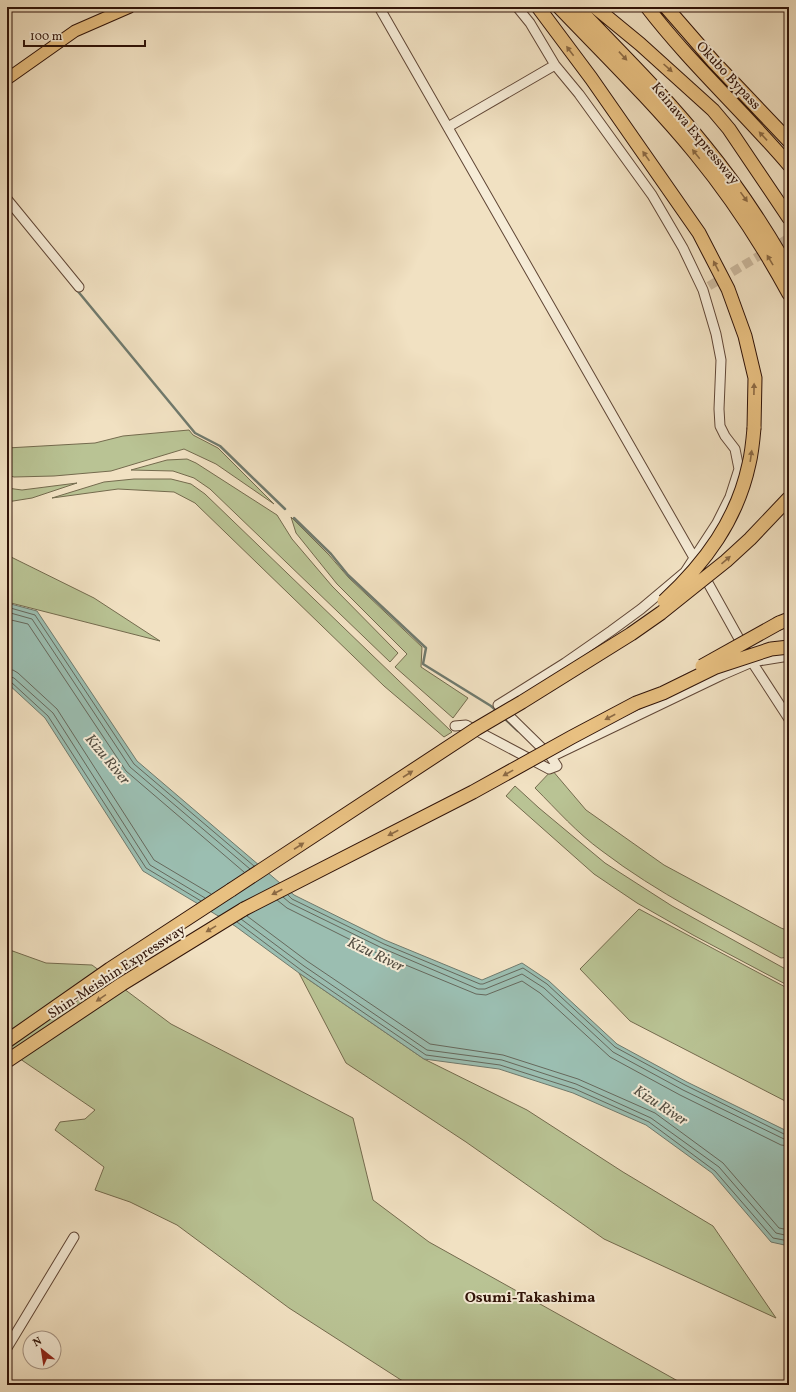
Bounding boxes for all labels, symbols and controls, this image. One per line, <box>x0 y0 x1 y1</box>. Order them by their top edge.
scale bar <box>24 22 145 48</box>
text: 100 m <box>30 29 63 45</box>
street label: Okubo Bypass <box>691 38 765 114</box>
one-way arrow <box>567 46 575 56</box>
one-way arrow <box>619 51 628 61</box>
one-way arrow <box>662 64 673 73</box>
street label: Keinawa Expressway <box>646 79 744 189</box>
one-way arrow <box>759 131 768 141</box>
one-way arrow <box>691 148 700 159</box>
one-way arrow <box>642 151 650 162</box>
one-way arrow <box>740 192 748 203</box>
one-way arrow <box>766 254 773 266</box>
one-way arrow <box>713 260 720 272</box>
one-way arrow <box>751 383 758 395</box>
one-way arrow <box>748 449 754 462</box>
one-way arrow <box>721 556 732 565</box>
one-way arrow <box>604 713 616 720</box>
water label: Kizu River <box>79 730 135 790</box>
one-way arrow <box>502 769 514 776</box>
one-way arrow <box>402 770 413 778</box>
one-way arrow <box>387 830 399 836</box>
one-way arrow <box>293 842 305 849</box>
one-way arrow <box>272 889 283 895</box>
street label: Shin-Meishin Expressway <box>44 920 190 1024</box>
one-way arrow <box>205 926 217 933</box>
water label: Kizu River <box>343 933 408 978</box>
one-way arrow <box>96 994 106 1002</box>
water label: Kizu River <box>629 1081 692 1132</box>
district label: Osumi-Takashima <box>465 1288 595 1309</box>
north arrow <box>22 1330 62 1370</box>
text: N <box>31 1334 45 1351</box>

